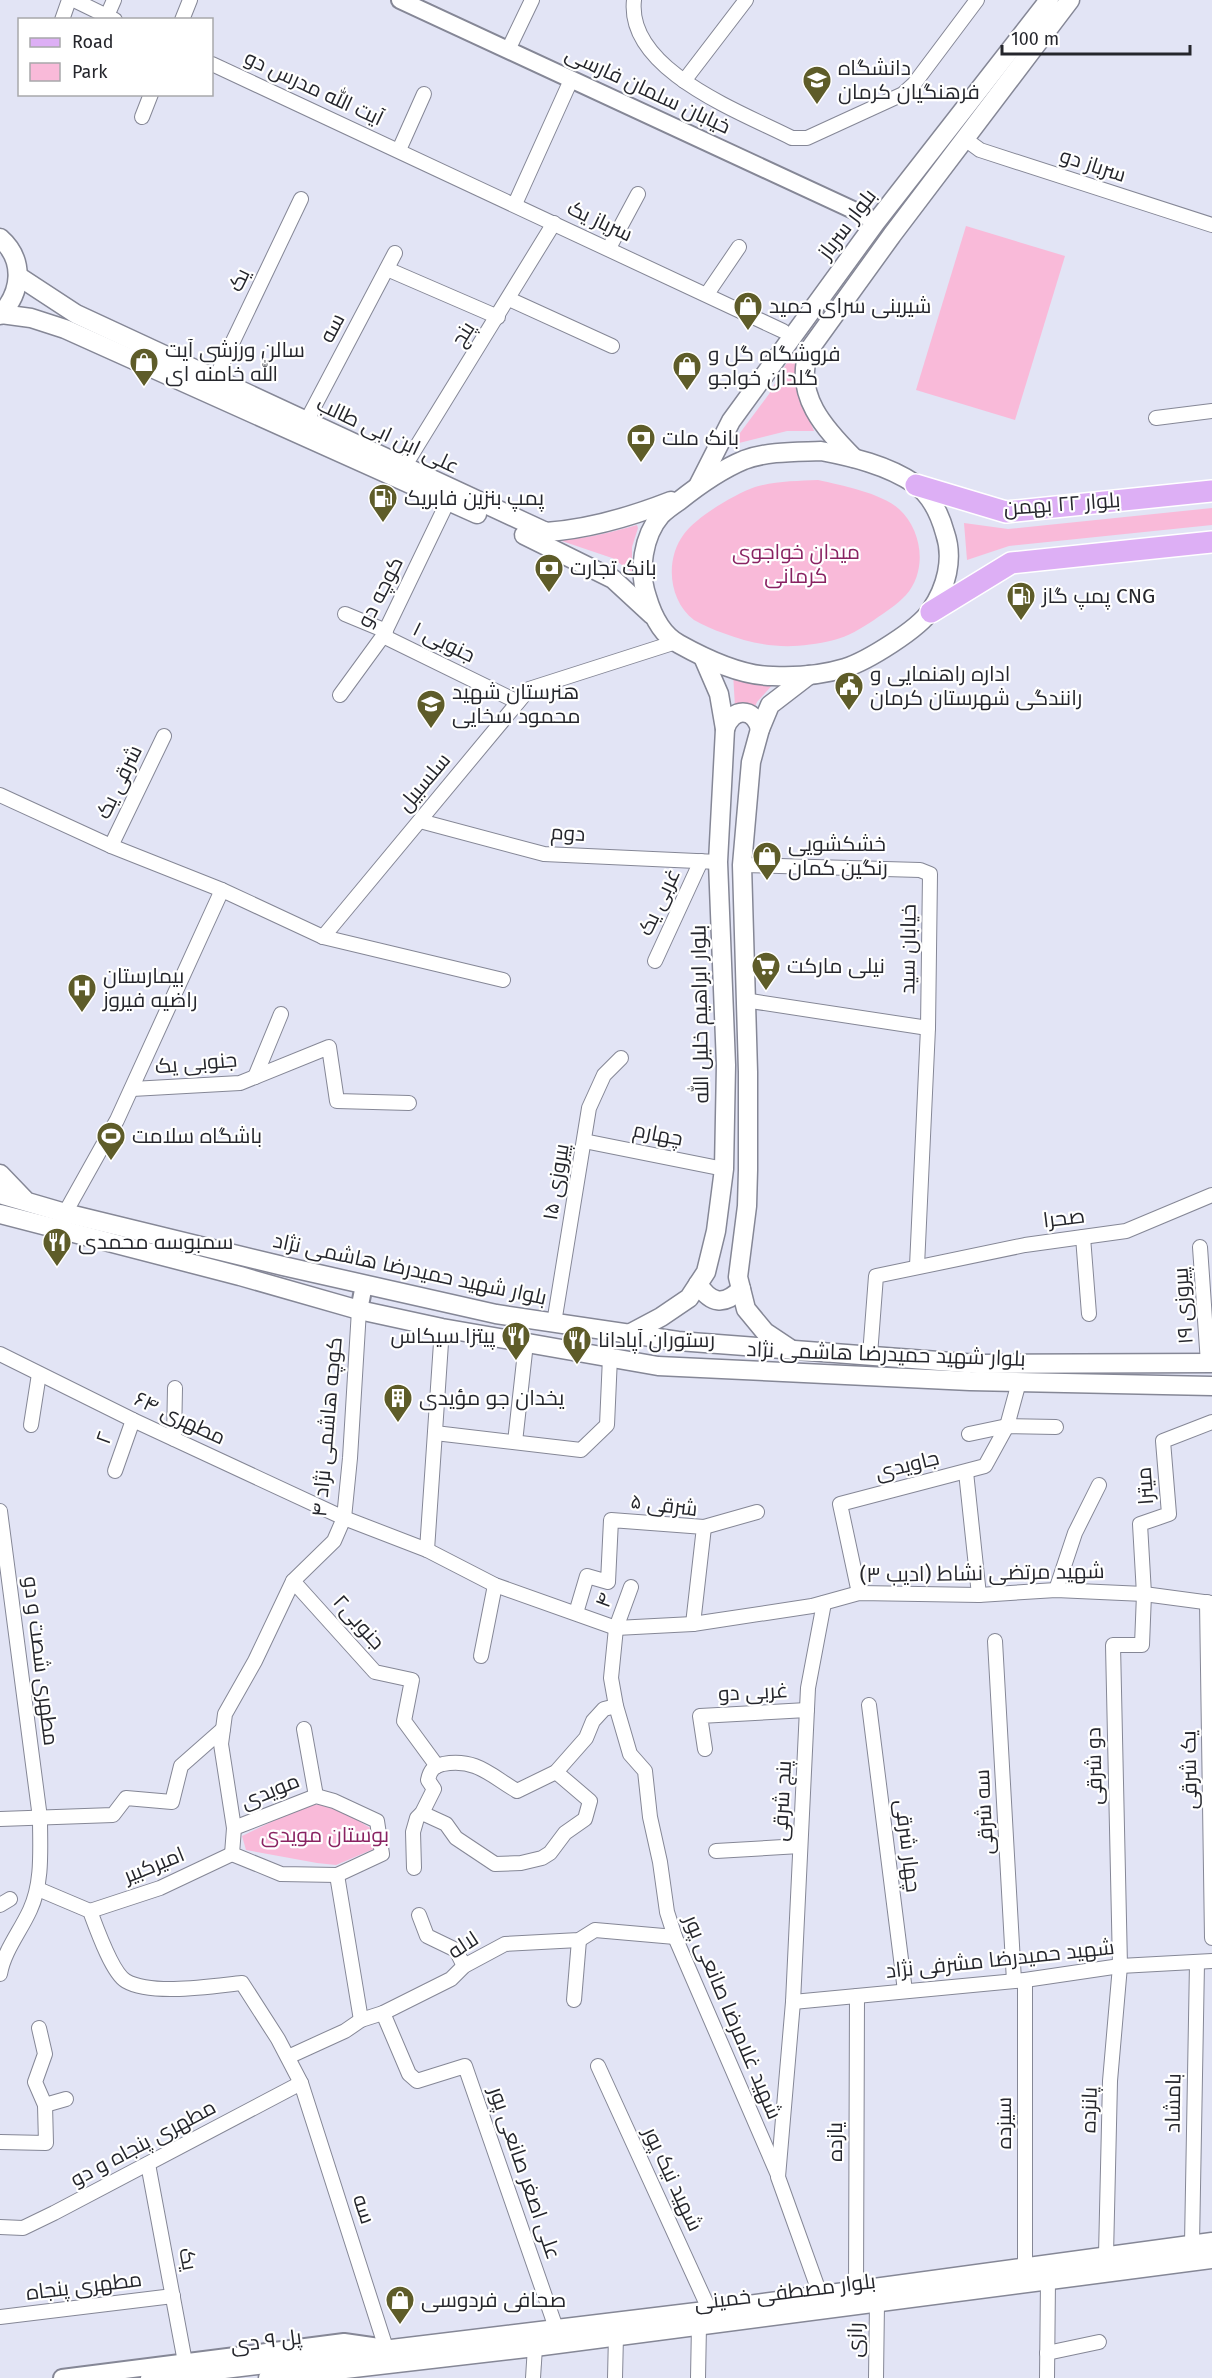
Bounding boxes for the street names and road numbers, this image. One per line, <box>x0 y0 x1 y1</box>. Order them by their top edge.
street label: خیابان سلمان فارسی <box>561 40 735 140</box>
street label: آیت الله مدرس دو <box>240 44 388 132</box>
street label: سرباز دو <box>1057 142 1129 188</box>
street label: بلوار سرباز <box>811 184 882 265</box>
street label: سرباز یک <box>563 195 637 247</box>
street label: یک <box>222 264 256 296</box>
street label: سه <box>314 309 350 347</box>
street label: پنج <box>445 316 482 352</box>
street label: علی ابن ابی طالب <box>312 391 464 479</box>
street label: بلوار ۲۲ بهمن <box>1003 487 1121 521</box>
street label: کوچه دو <box>351 552 410 632</box>
street label: جنوبی ۱ <box>409 616 479 668</box>
street label: شرقی یک <box>90 741 148 823</box>
street label: سلسبیل <box>392 747 456 817</box>
street label: دوم <box>550 819 586 848</box>
street label: غربی یک <box>632 864 686 940</box>
street label: خیابان سید <box>894 904 922 994</box>
street label: بلوار ابراهیم خلیل الله <box>684 924 716 1104</box>
street label: جنوبی یک <box>154 1046 238 1080</box>
street label: چهارم <box>631 1116 685 1153</box>
street label: پیروزی ۱۵ <box>537 1141 576 1222</box>
street label: صحرا <box>1042 1203 1086 1233</box>
street label: بلوار شهید حمیدرضا هاشمی نژاد <box>271 1227 549 1311</box>
street label: پیروزی ۱۹ <box>1167 1266 1200 1345</box>
street label: کوچه هاشمی نژاد ۴ <box>306 1336 349 1518</box>
street label: بلوار شهید حمیدرضا هاشمی نژاد <box>746 1336 1026 1372</box>
street label: مطهری ۶۴ <box>130 1386 230 1450</box>
street label: ۲ <box>90 1428 118 1448</box>
street label: جاویدی <box>872 1445 942 1485</box>
street label: میترا <box>1131 1466 1159 1506</box>
street label: ۵ شرقی <box>629 1488 699 1522</box>
street label: شهید مرتضی نشاط (ادیب ۳) <box>859 1558 1105 1588</box>
street label: مطهری شصت و دو <box>18 1575 64 1747</box>
street label: جنوبی۲ <box>328 1589 390 1655</box>
street label: ۴ <box>589 1589 619 1611</box>
street label: غربی دو <box>717 1677 789 1707</box>
street label: دو شرقی <box>1080 1727 1108 1805</box>
street label: یک شرقی <box>1175 1730 1203 1810</box>
street label: پنج شرقی <box>767 1759 798 1842</box>
street label: مویدی <box>237 1767 303 1815</box>
street label: سه شرقی <box>969 1769 999 1855</box>
street label: چهار شرقی <box>888 1798 927 1894</box>
street label: امیرکبیر <box>119 1841 188 1889</box>
street label: شهید غلامرضا صانعی پور <box>677 1910 788 2123</box>
street label: لاله <box>443 1926 483 1964</box>
street label: شهید حمیدرضا مشرفی نژاد <box>884 1934 1116 1984</box>
street label: بامشاد <box>1159 2073 1187 2133</box>
street label: علی اصغر صانعی پور <box>482 2082 567 2263</box>
street label: پانزده <box>1075 2086 1104 2134</box>
street label: مطهری پنجاه و دو <box>66 2094 221 2193</box>
street label: سیزده <box>991 2097 1017 2149</box>
street label: شهید نیک پور <box>636 2122 708 2236</box>
street label: یازده <box>822 2122 848 2162</box>
street label: سه <box>347 2191 381 2227</box>
street label: یک <box>173 2245 203 2273</box>
street label: مطهری پنجاه <box>25 2266 144 2307</box>
street label: بلوار مصطفی خمینی <box>693 2268 877 2316</box>
street label: رازی <box>842 2322 868 2358</box>
street label: پل ۹ دی <box>229 2324 303 2359</box>

